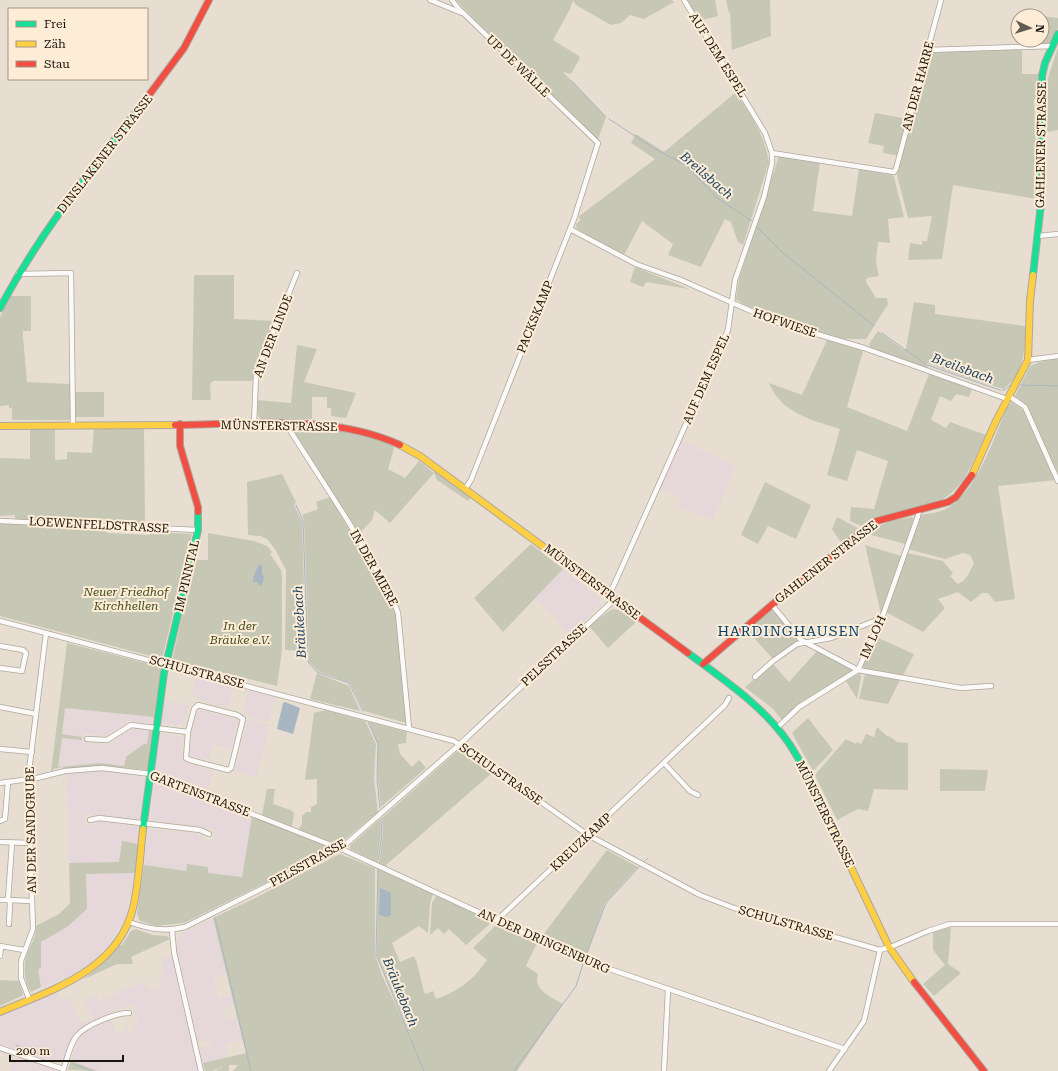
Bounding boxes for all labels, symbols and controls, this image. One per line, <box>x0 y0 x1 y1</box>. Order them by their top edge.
legend <box>8 8 148 80</box>
north arrow <box>1010 8 1050 48</box>
street label: AUF DEM ESPEL <box>686 10 750 100</box>
text: Frei <box>44 17 66 31</box>
text: N <box>1033 24 1046 34</box>
street label: UP DE WÄLLE <box>483 32 553 100</box>
text: Zäh <box>44 37 66 51</box>
street label: AN DER HARRE <box>899 40 937 132</box>
text: Stau <box>44 57 70 71</box>
street label: GAHLENER STRASSE <box>1033 82 1049 208</box>
street label: DINSLAKENER STRASSE <box>54 92 156 216</box>
water label: Breilsbach <box>677 148 736 202</box>
street label: PACKSKAMP <box>514 279 556 355</box>
street label: AN DER LINDE <box>251 292 295 380</box>
street label: HOFWIESE <box>751 306 819 340</box>
street label: AUF DEM ESPEL <box>680 332 732 426</box>
water label: Breilsbach <box>929 350 996 387</box>
street label: MÜNSTERSTRASSE <box>220 418 338 434</box>
street label: LOEWENFELDSTRASSE <box>29 514 169 536</box>
street label: GAHLENER STRASSE <box>772 518 880 606</box>
street label: IN DER MIERE <box>347 527 401 609</box>
street label: IM PINNTAL <box>172 539 202 613</box>
street label: MÜNSTERSTRASSE <box>541 541 643 623</box>
park label: Neuer Friedhof Kirchhellen <box>82 585 170 613</box>
water label: Bräukebach <box>290 585 309 660</box>
street label: IM LOH <box>857 613 889 661</box>
park label: In der Bräuke e.V. <box>209 619 270 647</box>
street label: PELSSTRASSE <box>518 621 590 689</box>
district label: HARDINGHAUSEN <box>717 623 861 639</box>
street label: SCHULSTRASSE <box>148 653 246 691</box>
street label: SCHULSTRASSE <box>457 740 545 808</box>
street label: MÜNSTERSTRASSE <box>793 758 857 870</box>
street label: AN DER SANDGRUBE <box>23 766 39 894</box>
street label: GARTENSTRASSE <box>148 768 252 820</box>
street label: KREUZKAMP <box>548 810 615 874</box>
street label: PELSSTRASSE <box>267 836 349 890</box>
street label: SCHULSTRASSE <box>737 903 835 943</box>
street label: AN DER DRINGENBURG <box>476 906 613 977</box>
water label: Bräukebach <box>380 955 421 1029</box>
scale bar <box>10 1037 123 1063</box>
text: 200 m <box>16 1044 50 1058</box>

